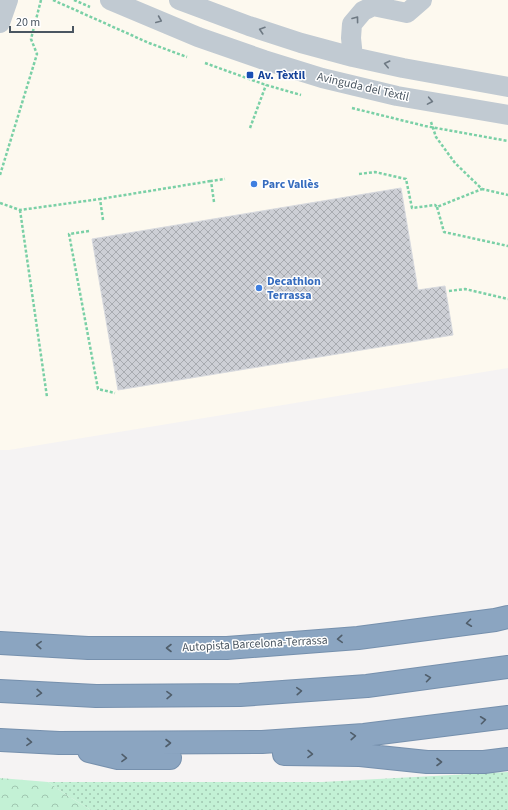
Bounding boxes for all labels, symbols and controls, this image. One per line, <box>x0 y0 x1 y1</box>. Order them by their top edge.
scale bar <box>10 8 73 34</box>
text: 20 m <box>16 14 40 31</box>
one-way arrow <box>155 16 162 24</box>
one-way arrow <box>351 17 358 24</box>
one-way arrow <box>258 26 265 35</box>
one-way arrow <box>384 61 390 69</box>
place label: Av. Tèxtil <box>257 67 306 84</box>
street label: Avinguda del Tèxtil <box>315 68 411 106</box>
marker: Av. Tèxtil <box>245 70 255 80</box>
one-way arrow <box>427 97 433 105</box>
place label: Parc Vallès <box>262 176 319 193</box>
marker: Parc Vallès <box>249 179 259 189</box>
place label: Decathlon Terrassa <box>267 273 321 304</box>
marker: Decathlon Terrassa <box>254 283 264 293</box>
one-way arrow <box>466 619 473 628</box>
street label: Autopista Barcelona-Terrassa <box>182 632 328 656</box>
one-way arrow <box>337 635 344 644</box>
one-way arrow <box>36 641 42 650</box>
one-way arrow <box>166 644 172 652</box>
one-way arrow <box>425 674 431 683</box>
one-way arrow <box>296 686 302 695</box>
one-way arrow <box>36 689 42 697</box>
one-way arrow <box>166 691 172 699</box>
one-way arrow <box>479 716 486 725</box>
one-way arrow <box>350 732 356 741</box>
one-way arrow <box>26 737 32 746</box>
one-way arrow <box>165 739 171 747</box>
one-way arrow <box>307 750 313 758</box>
one-way arrow <box>121 754 127 762</box>
one-way arrow <box>436 758 442 766</box>

